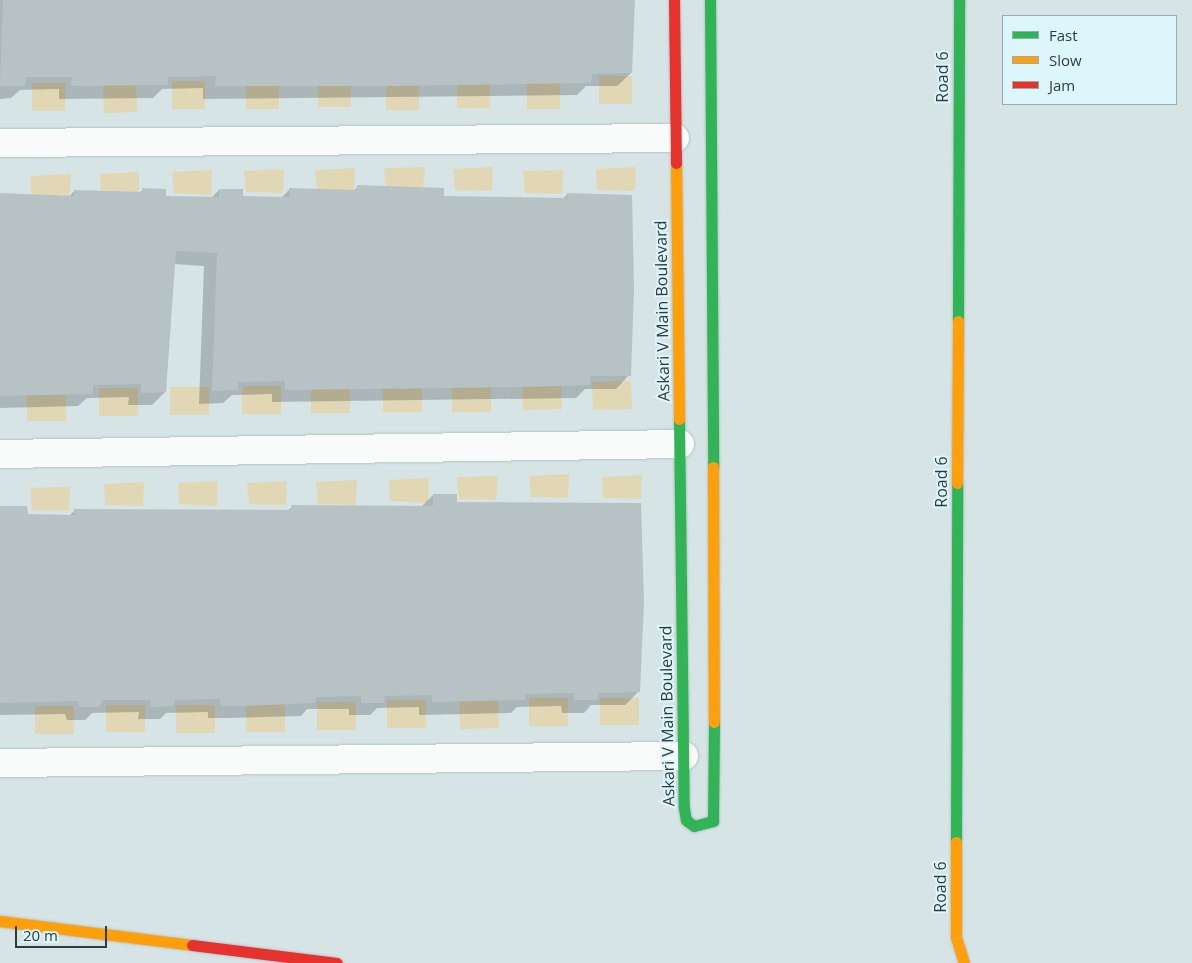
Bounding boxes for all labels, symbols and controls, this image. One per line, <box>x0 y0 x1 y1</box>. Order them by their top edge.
legend <box>1002 15 1177 105</box>
text: Fast <box>1049 25 1078 45</box>
text: Slow <box>1049 50 1082 70</box>
street label: Road 6 <box>932 51 952 103</box>
text: Jam <box>1049 75 1075 95</box>
street label: Askari V Main Boulevard <box>651 220 673 402</box>
street label: Road 6 <box>931 456 951 508</box>
street label: Askari V Main Boulevard <box>656 625 678 807</box>
street label: Road 6 <box>930 861 950 913</box>
scale bar <box>18 916 110 948</box>
text: 20 m <box>23 925 58 945</box>

